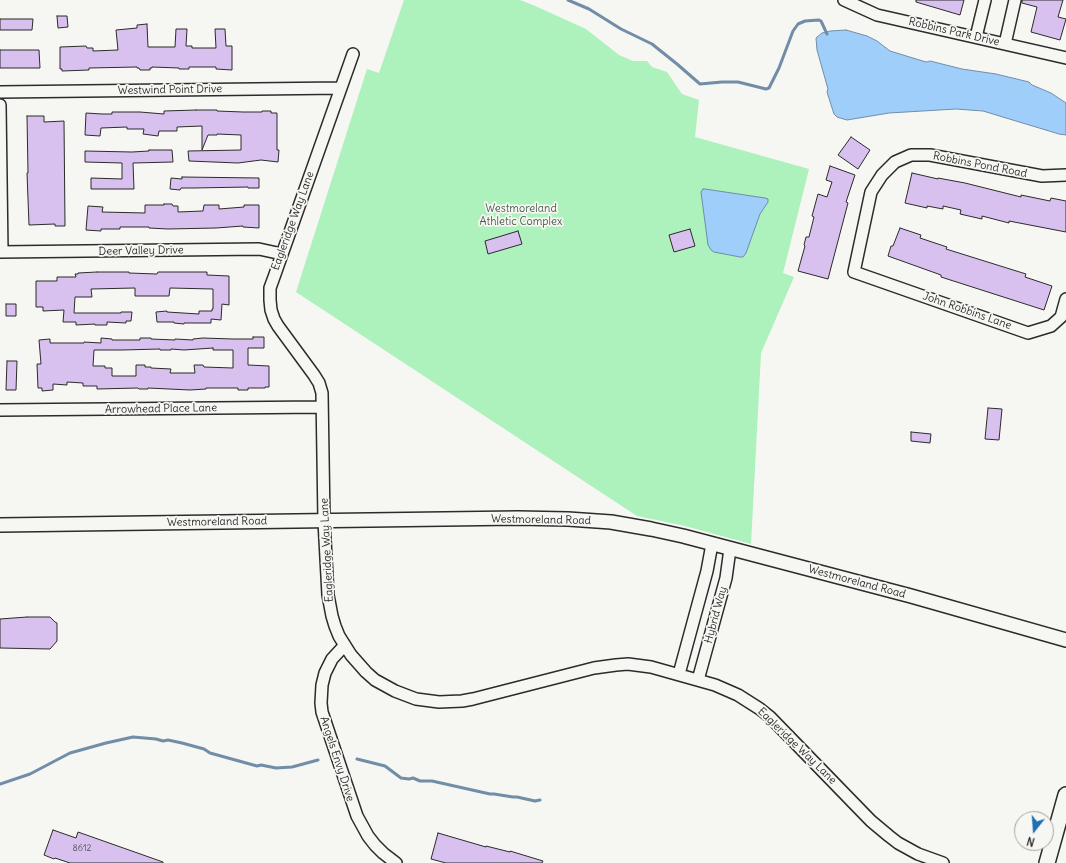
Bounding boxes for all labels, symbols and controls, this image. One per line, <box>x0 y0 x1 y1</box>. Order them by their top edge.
street label: Robbins Park Drive <box>907 15 1001 49</box>
street label: Westwind Point Drive <box>118 82 222 98</box>
street label: Robbins Pond Road <box>932 149 1028 181</box>
street label: Eagleridge Way Lane <box>269 170 317 272</box>
park label: Westmoreland Athletic Complex <box>480 202 562 228</box>
street label: Deer Valley Drive <box>98 244 184 258</box>
street label: John Robbins Lane <box>921 290 1013 332</box>
street label: Arrowhead Place Lane <box>105 401 217 417</box>
street label: Eagleridge Way Lane <box>318 498 336 602</box>
street label: Westmoreland Road <box>491 513 591 527</box>
street label: Westmoreland Road <box>167 515 267 529</box>
street label: Westmoreland Road <box>807 563 907 601</box>
street label: Hybrid Way <box>702 585 730 645</box>
street label: Eagleridge Way Lane <box>755 705 839 787</box>
street label: Angels Envy Drive <box>317 715 357 803</box>
north arrow <box>1014 811 1054 851</box>
text: N <box>1025 834 1036 849</box>
house number: 8612 <box>73 843 91 853</box>

